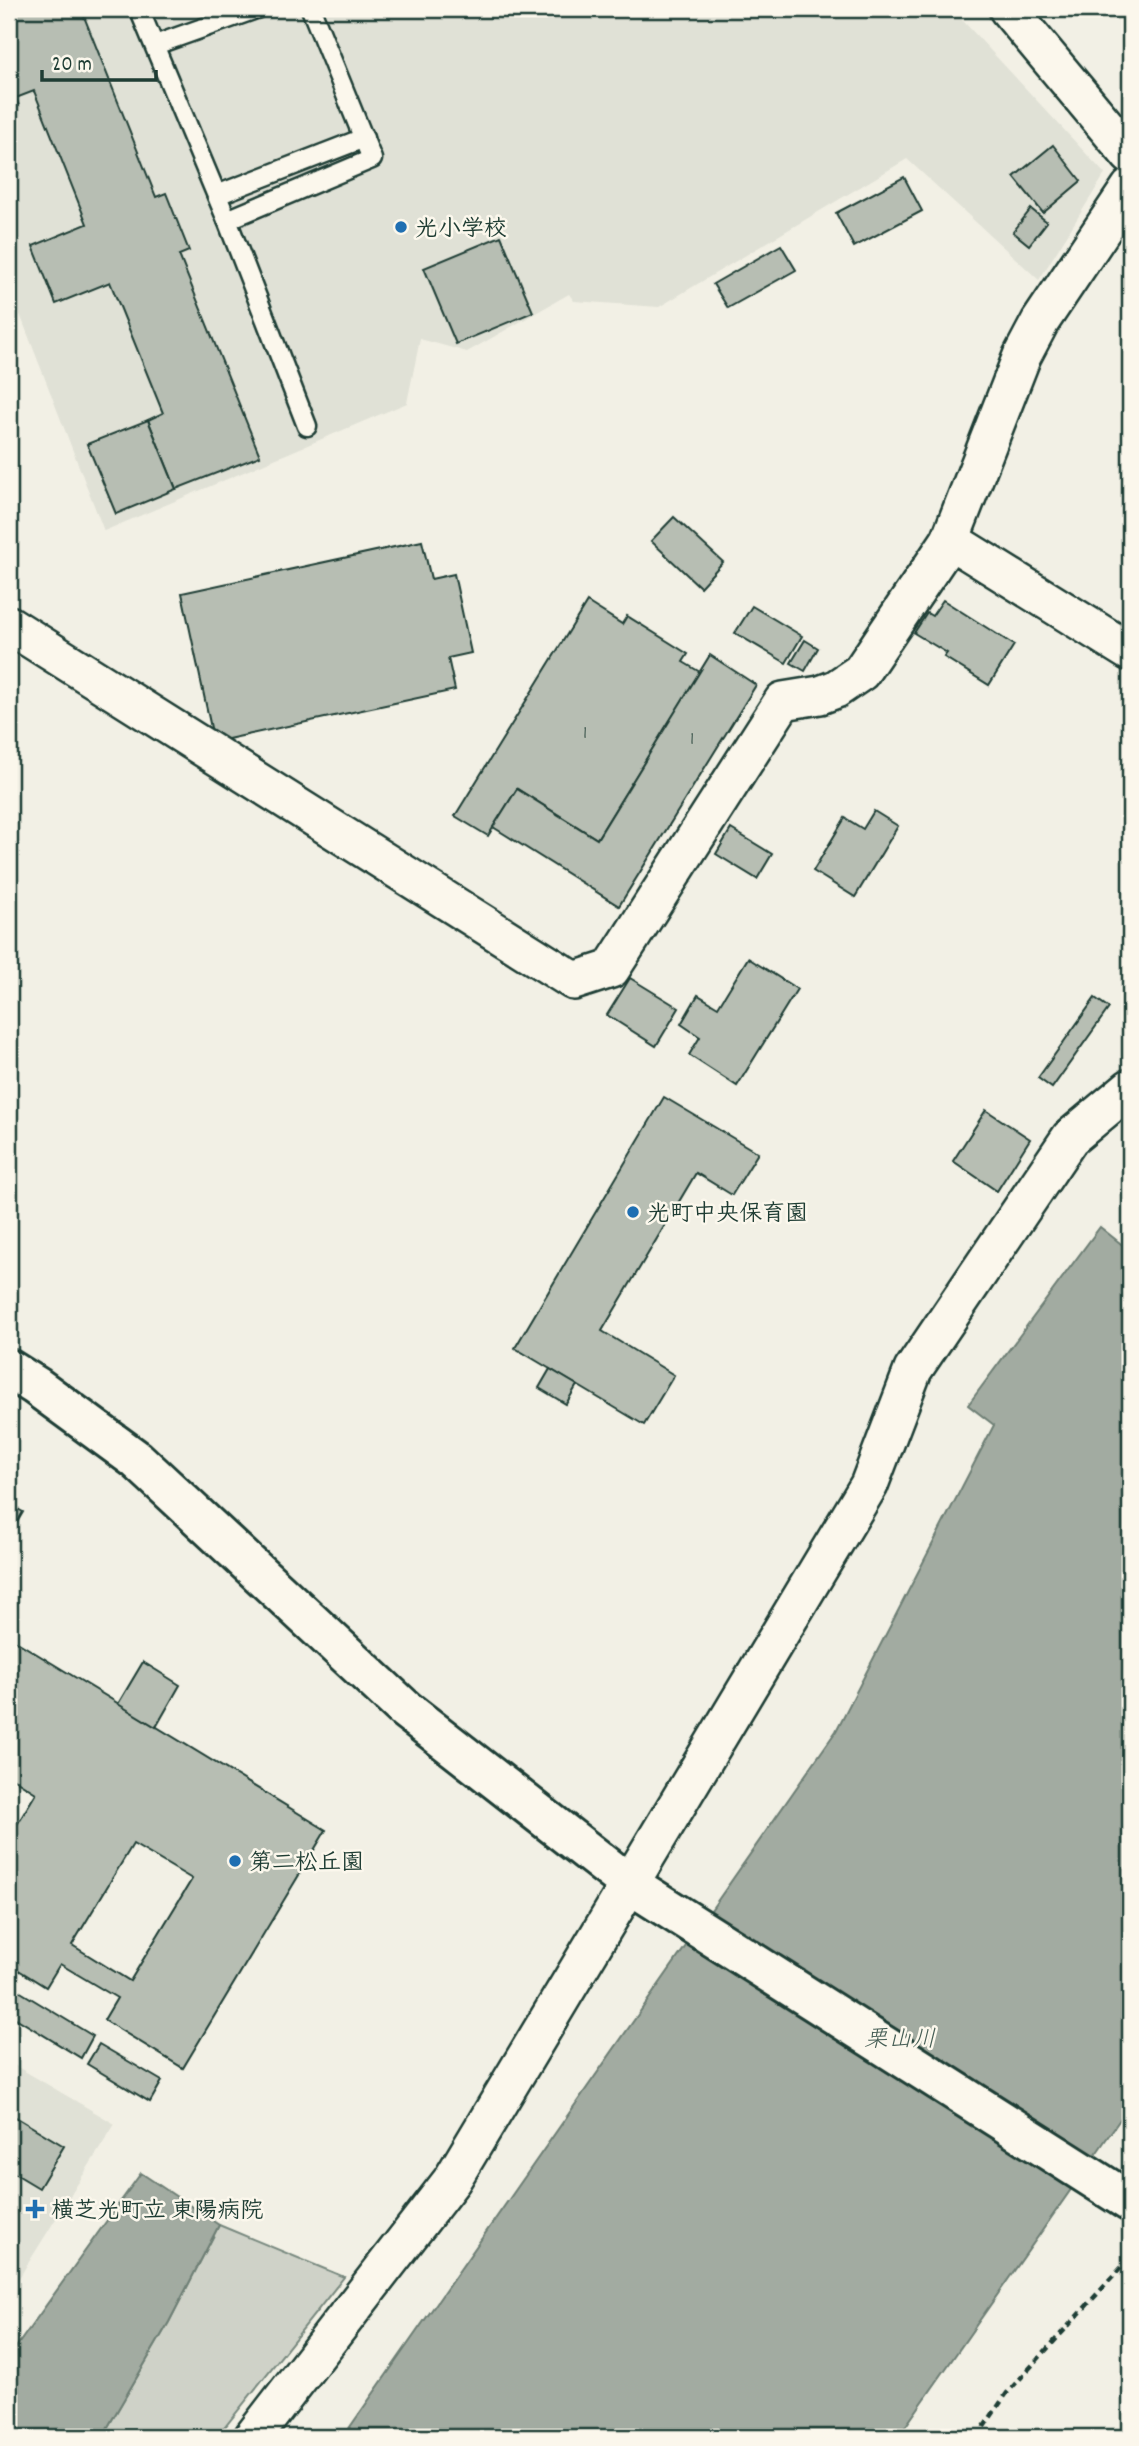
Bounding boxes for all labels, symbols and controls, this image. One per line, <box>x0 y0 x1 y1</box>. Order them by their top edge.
scale bar <box>42 38 156 82</box>
text: 20 m <box>52 51 92 81</box>
place label: 光小学校 <box>415 214 507 247</box>
marker: 光小学校 <box>393 219 409 235</box>
house number: 1 <box>583 721 587 748</box>
house number: 1 <box>690 727 694 754</box>
place label: 光町中央保育園 <box>647 1199 808 1232</box>
marker: 光町中央保育園 <box>625 1204 641 1220</box>
place label: 第二松丘園 <box>249 1848 364 1881</box>
marker: 第二松丘園 <box>227 1853 243 1869</box>
water label: 栗山川 <box>864 2024 936 2058</box>
place label: 横芝光町立 東陽病院 <box>51 2196 263 2229</box>
marker: 横芝光町立 東陽病院 <box>25 2199 45 2219</box>

